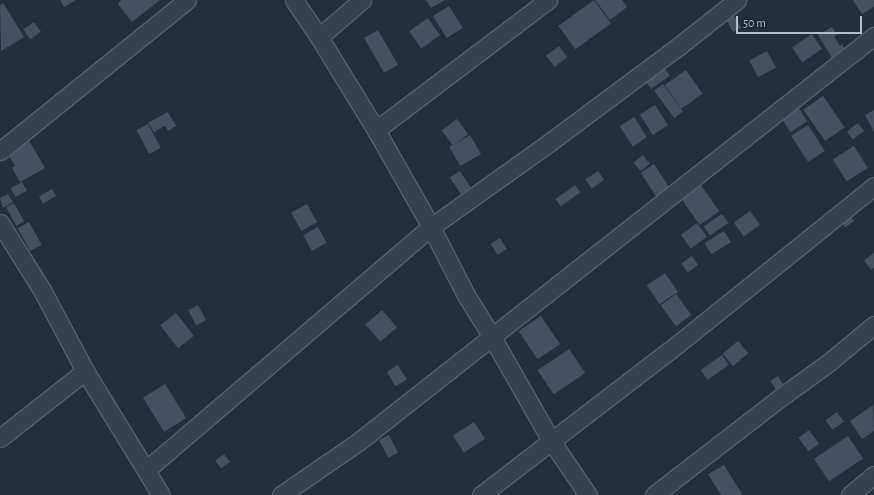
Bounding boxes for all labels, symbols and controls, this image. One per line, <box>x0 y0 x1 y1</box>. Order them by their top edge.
scale bar <box>738 8 864 34</box>
text: 50 m <box>743 17 766 29</box>

